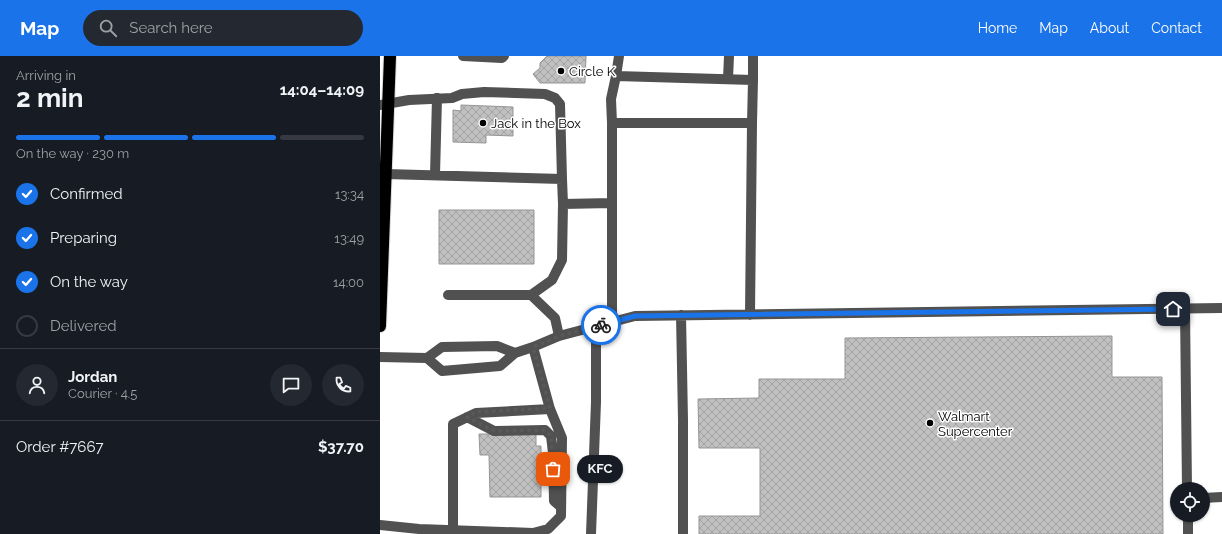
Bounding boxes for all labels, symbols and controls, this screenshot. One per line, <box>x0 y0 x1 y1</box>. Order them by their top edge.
search box <box>83 10 363 46</box>
text: Map <box>20 17 59 39</box>
icon: search <box>97 17 119 39</box>
text: Search here <box>129 19 213 37</box>
text: Home <box>978 20 1017 36</box>
text: Map <box>1039 20 1068 36</box>
text: About <box>1090 20 1129 36</box>
text: Contact <box>1151 20 1202 36</box>
place label: Circle K <box>569 64 616 79</box>
marker: Circle K <box>556 66 566 76</box>
text: Arriving in <box>16 68 76 83</box>
text: 14:04–14:09 <box>280 81 364 99</box>
text: 2 min <box>16 83 83 113</box>
place label: Jack in the Box <box>491 116 581 131</box>
marker: Jack in the Box <box>478 118 488 128</box>
text: On the way · 230 m <box>16 146 129 161</box>
icon: check <box>16 183 38 205</box>
text: Confirmed <box>50 185 123 203</box>
text: 13:34 <box>335 187 364 202</box>
icon: check <box>16 227 38 249</box>
text: Preparing <box>50 229 117 247</box>
text: 13:49 <box>334 231 364 246</box>
icon: check <box>16 271 38 293</box>
text: On the way <box>50 273 128 291</box>
text: 14:00 <box>333 275 364 290</box>
pin <box>1156 292 1190 326</box>
icon: home <box>1162 298 1184 320</box>
courier <box>581 305 621 345</box>
icon: bike <box>590 314 612 336</box>
text: Delivered <box>50 317 117 335</box>
button: person <box>16 364 58 406</box>
button: chat <box>270 364 312 406</box>
button: phone <box>322 364 364 406</box>
text: Jordan <box>68 368 117 386</box>
text: Courier · 4.5 <box>68 386 137 401</box>
place label: Walmart Supercenter <box>938 409 1013 439</box>
marker: Walmart Supercenter <box>925 418 935 428</box>
text: Order #7667 <box>16 438 103 456</box>
text: $37.70 <box>318 438 364 456</box>
pin <box>536 452 570 486</box>
callout: KFC <box>577 455 623 483</box>
icon: bag <box>542 458 564 480</box>
text: KFC <box>588 461 612 476</box>
map controls <box>1170 482 1210 522</box>
button: locate <box>1170 482 1210 522</box>

